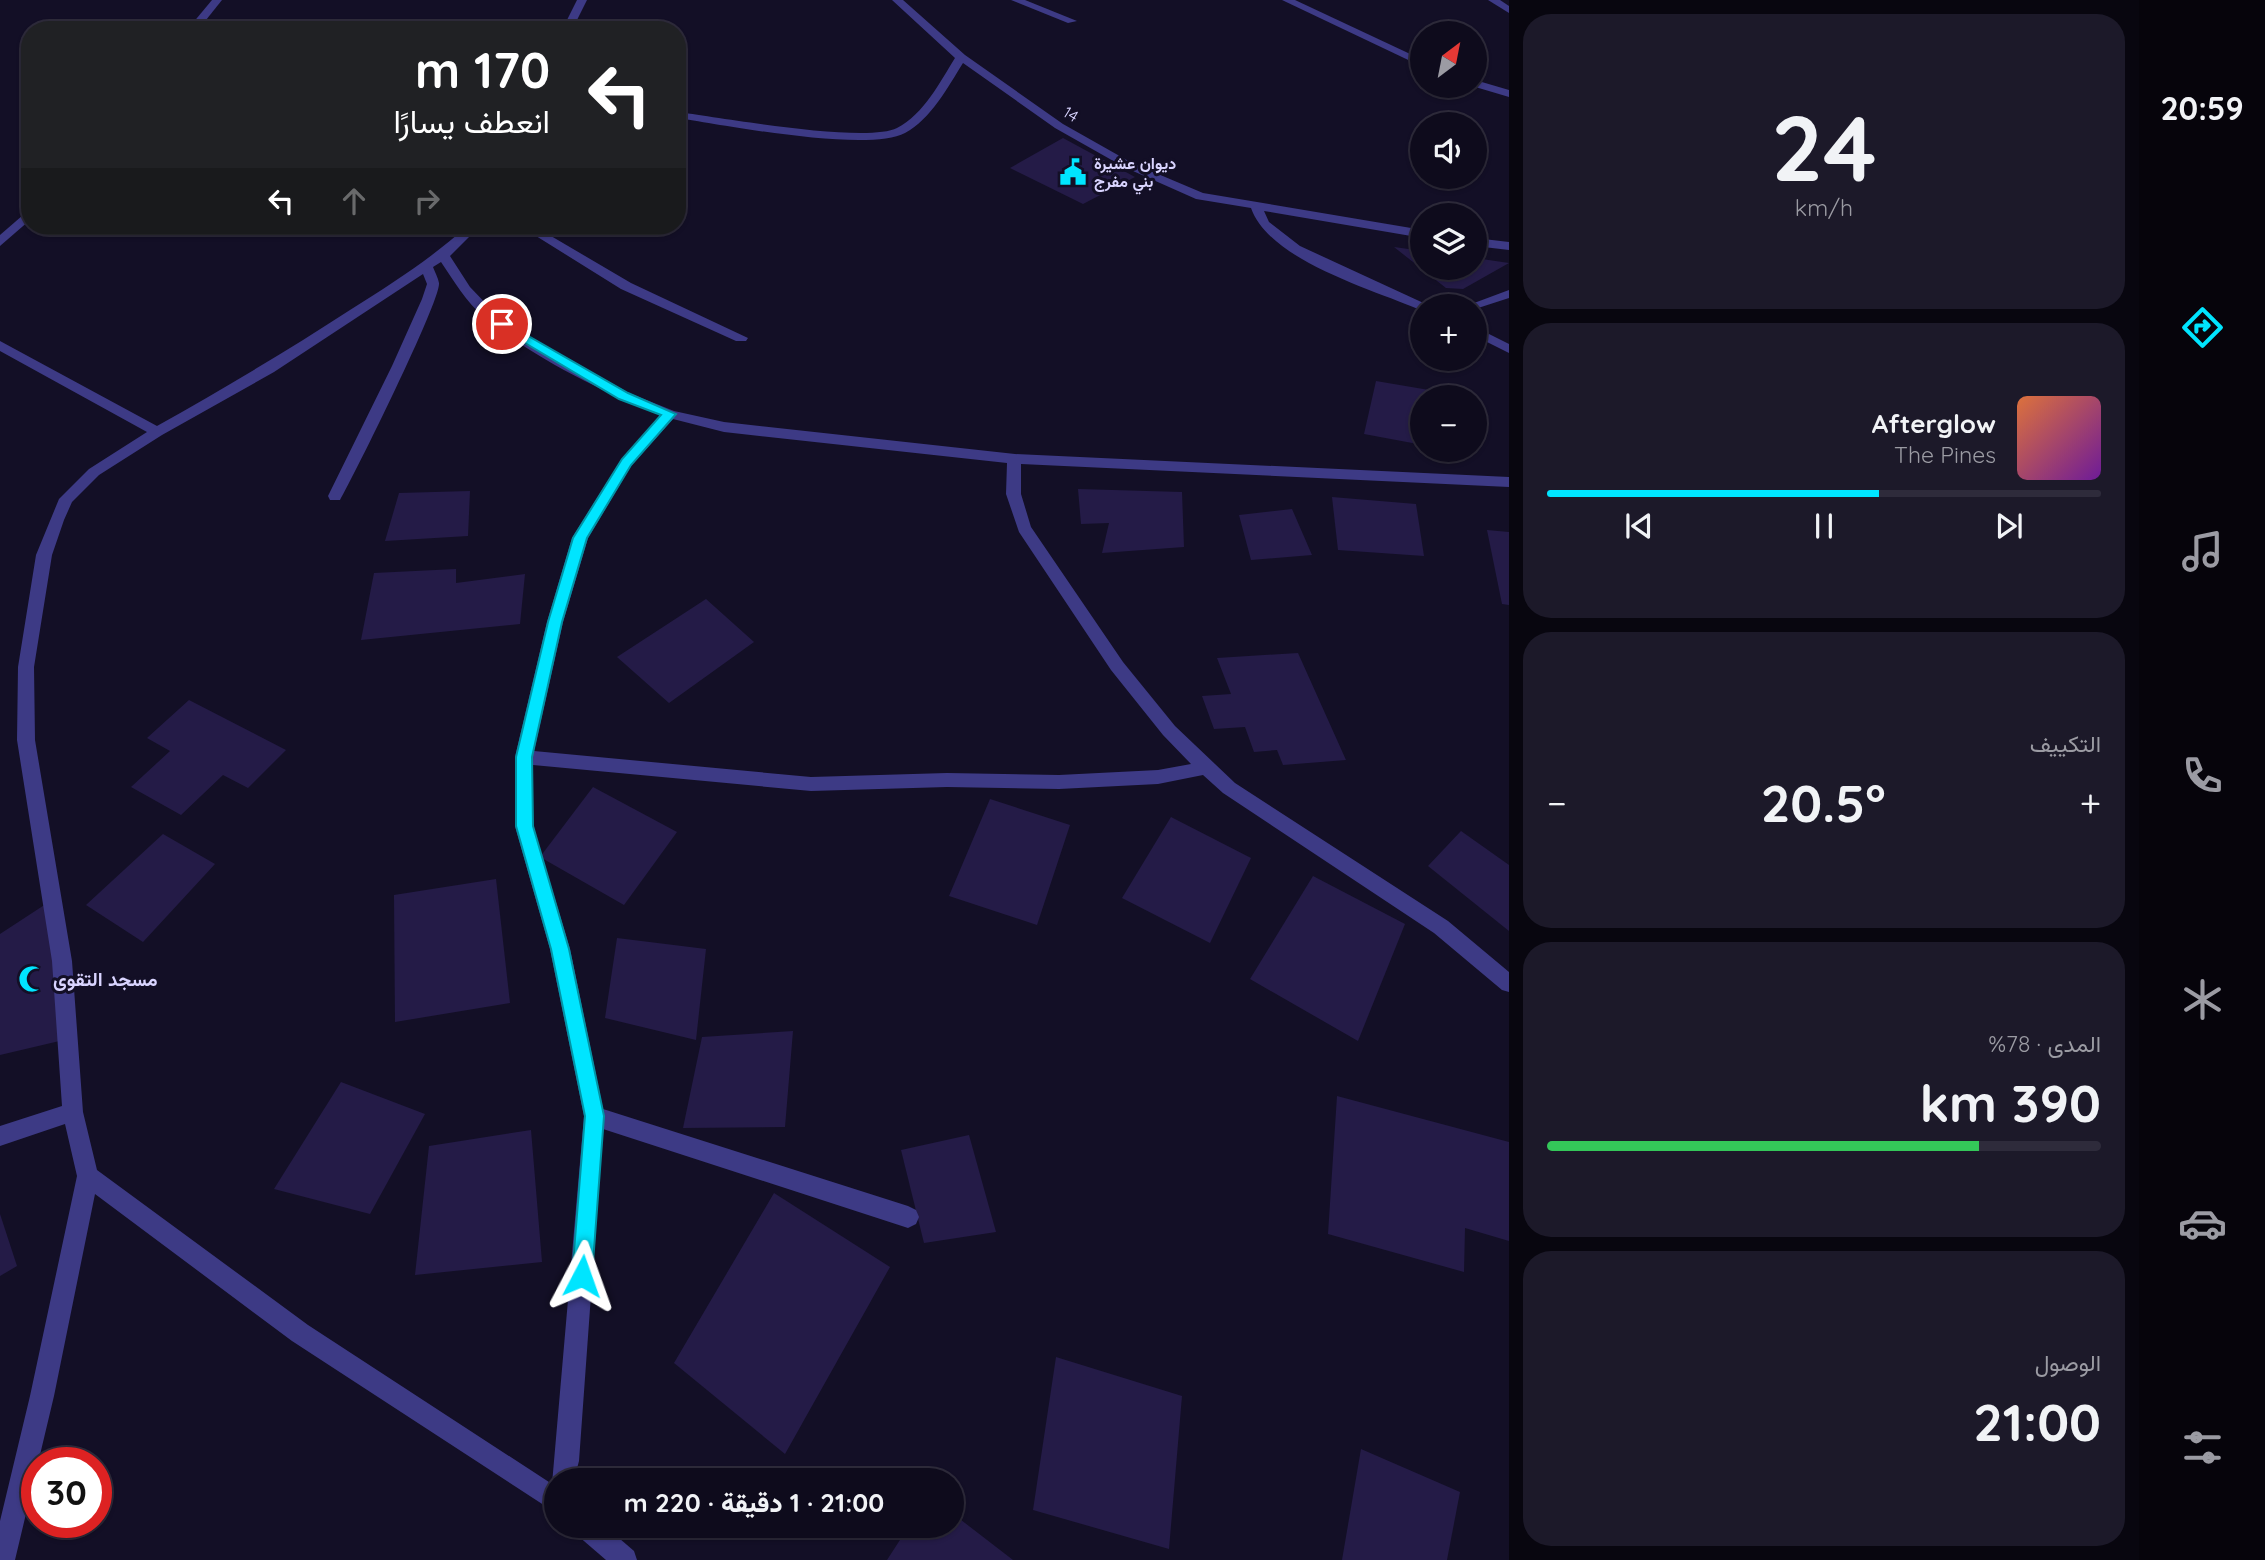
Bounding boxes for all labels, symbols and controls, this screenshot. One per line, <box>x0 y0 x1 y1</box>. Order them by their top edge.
north arrow <box>1410 21 1488 98</box>
map controls <box>1410 21 1487 462</box>
text: 170 m <box>415 39 550 100</box>
icon: left <box>574 49 665 140</box>
text: 20:59 <box>2160 88 2244 128</box>
text: 24 <box>1771 90 1877 204</box>
text: انعطف يسارًا <box>394 101 550 141</box>
street label: 14 <box>1060 102 1082 126</box>
button: sound <box>1410 112 1487 189</box>
place label: ديوان عشيرة بني مفرج <box>1094 153 1176 195</box>
public building icon: ديوان عشيرة بني مفرج <box>1058 157 1088 187</box>
icon: left <box>262 182 300 220</box>
icon: ahead <box>335 182 373 220</box>
icon: right <box>408 182 446 220</box>
text: km/h <box>1795 193 1853 222</box>
button: layers <box>1410 203 1487 280</box>
pin <box>472 294 532 354</box>
button: + <box>1410 294 1487 371</box>
icon: directions <box>2178 303 2227 352</box>
icon: arrive <box>483 305 521 343</box>
button: − <box>1410 385 1487 462</box>
text: Afterglow <box>1872 407 1996 440</box>
text: The Pines <box>1894 440 1996 469</box>
icon: previous <box>1620 507 1658 545</box>
icon: pause <box>1805 507 1843 545</box>
icon: next <box>1990 507 2028 545</box>
icon: music <box>2178 527 2227 576</box>
text: التكييف <box>2030 729 2101 758</box>
icon: phone <box>2178 751 2227 800</box>
text: 20.5° <box>1761 770 1886 835</box>
text: − <box>1547 779 1567 827</box>
text: + <box>2080 779 2101 827</box>
mosque icon: مسجد التقوى <box>17 964 47 994</box>
place label: مسجد التقوى <box>53 967 158 992</box>
icon: climate <box>2178 975 2227 1024</box>
text: المدى · 78% <box>1988 1029 2101 1058</box>
text: 390 km <box>1920 1070 2101 1135</box>
icon: car <box>2178 1199 2227 1248</box>
position arrow <box>545 1239 619 1313</box>
text: الوصول <box>2035 1348 2101 1377</box>
text: 21:00 <box>1973 1389 2101 1454</box>
icon: filters <box>2178 1423 2227 1472</box>
speed limit sign: 30 <box>21 1447 112 1538</box>
text: 21:00 · 1 دقيقة · 220 m <box>624 1486 884 1519</box>

